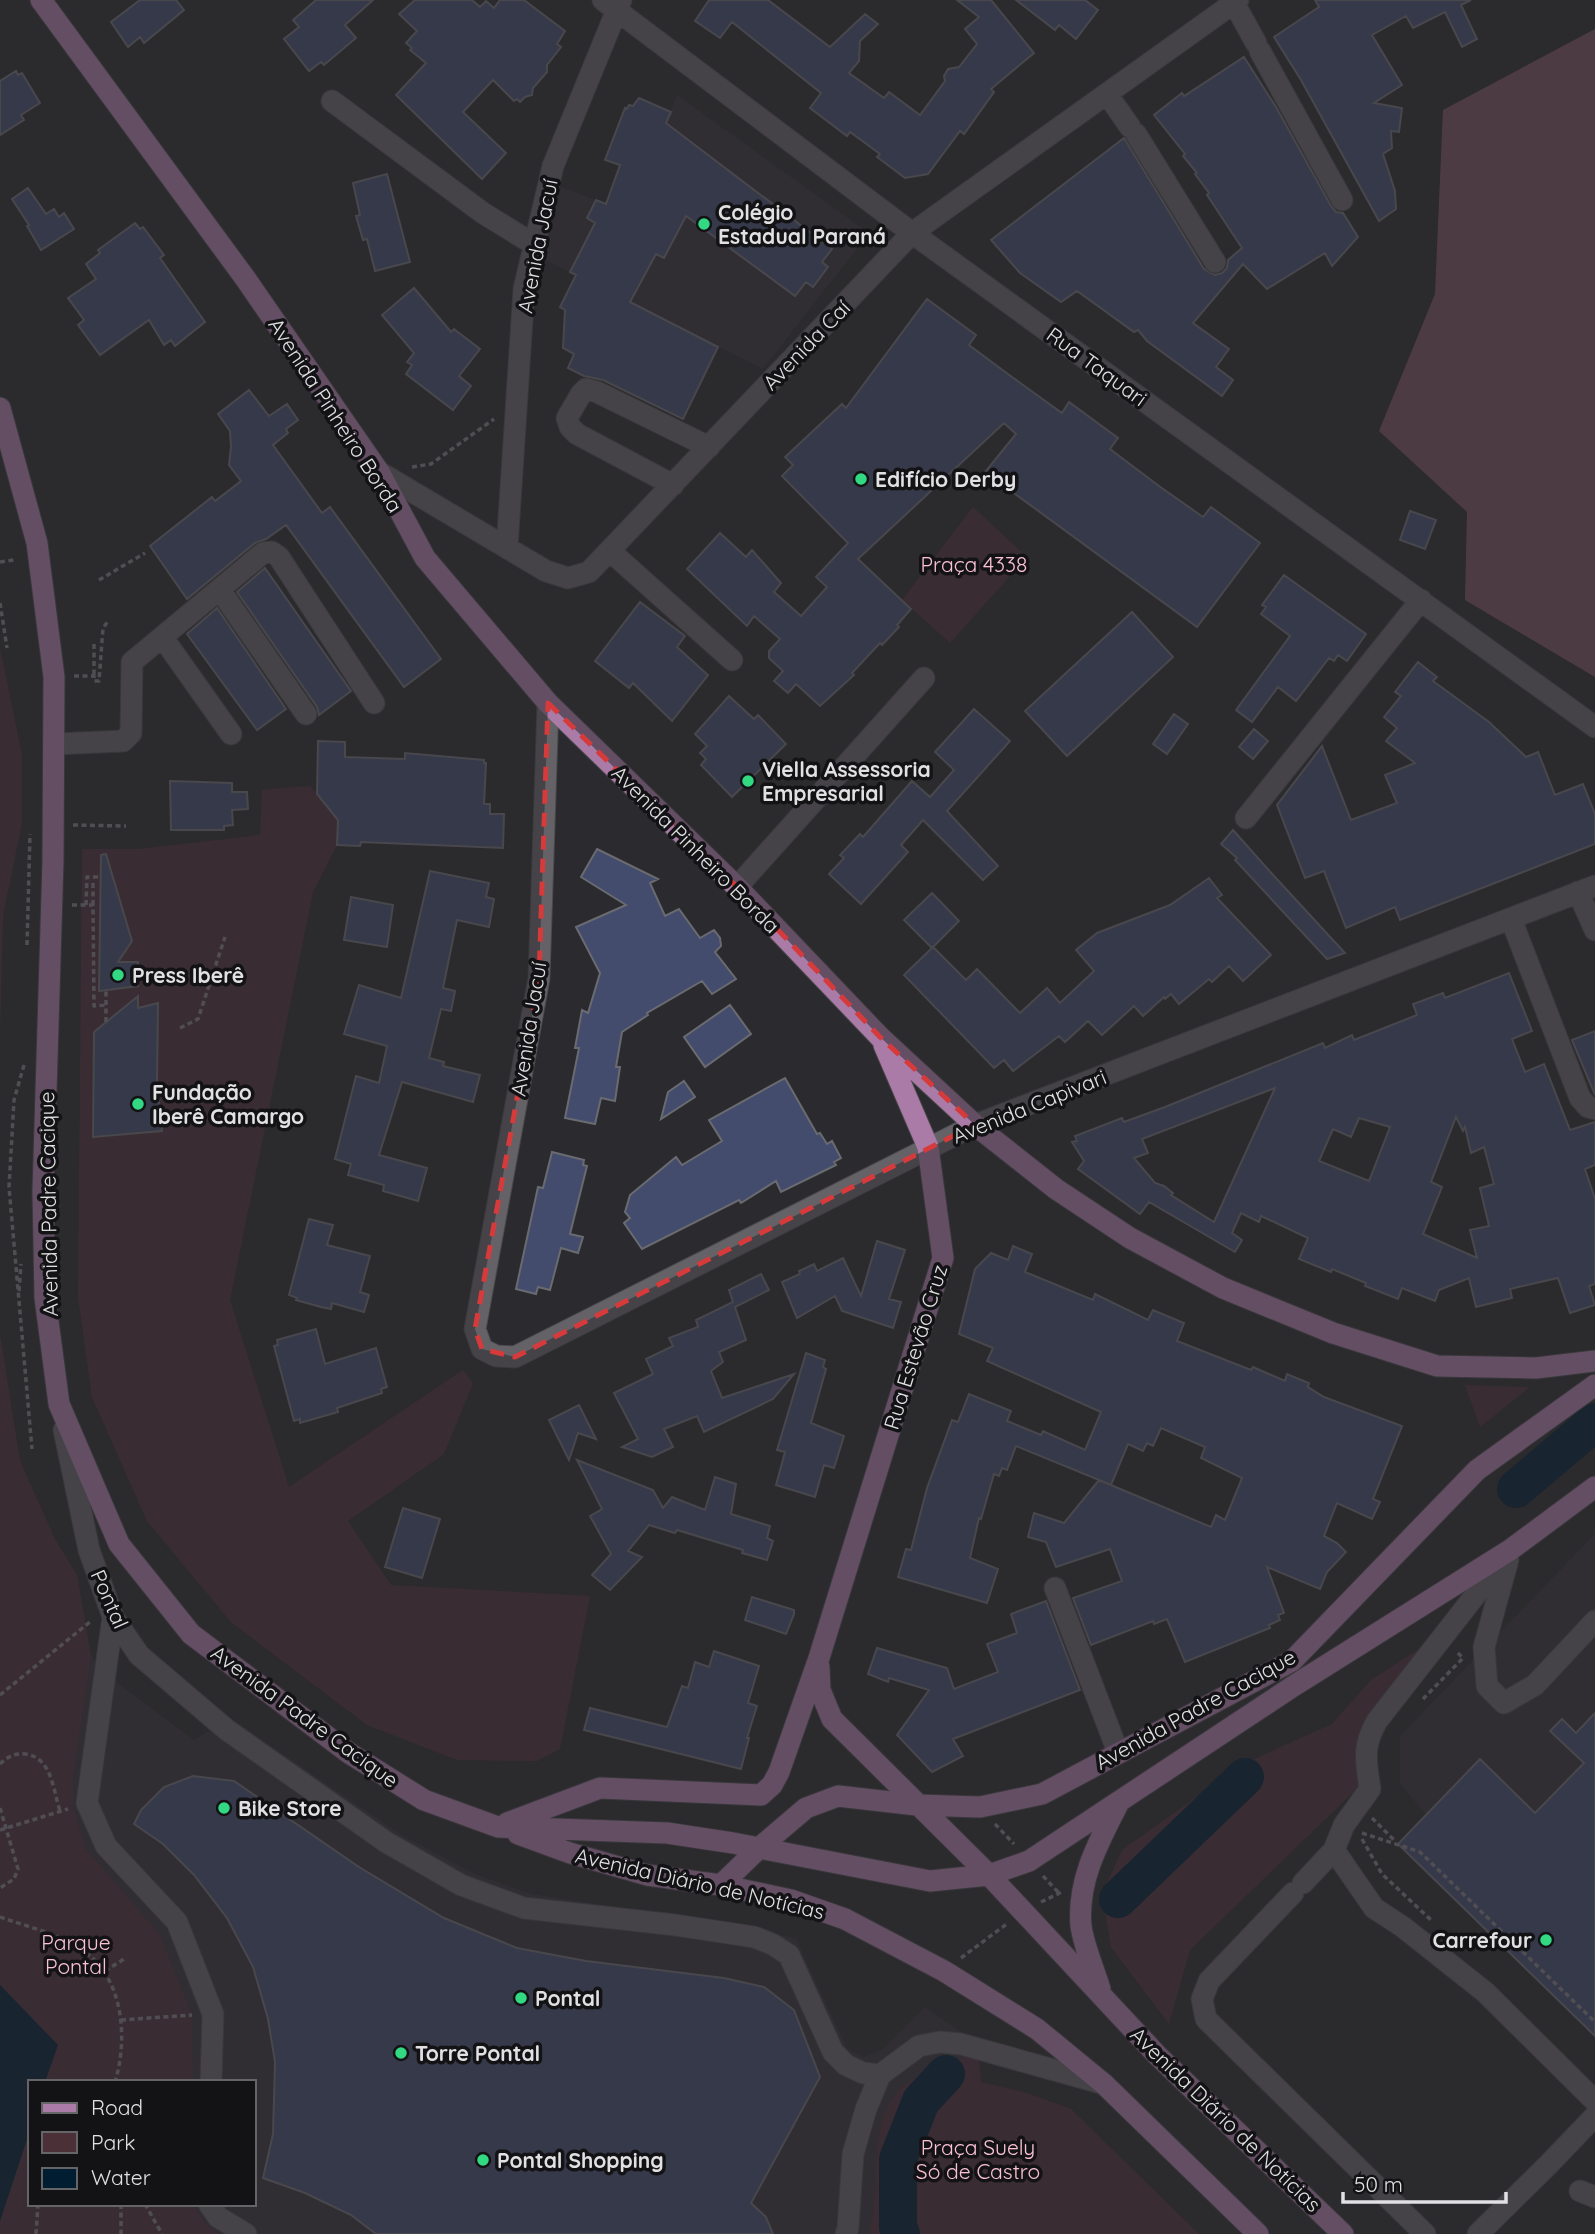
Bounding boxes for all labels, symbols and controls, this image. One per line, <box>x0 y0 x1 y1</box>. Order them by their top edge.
street label: Avenida Jacuí <box>511 176 563 315</box>
place label: Colégio Estadual Paraná <box>718 199 886 249</box>
marker: Colégio Estadual Paraná <box>696 216 712 232</box>
street label: Avenida Caí <box>757 294 856 395</box>
street label: Avenida Pinheiro Borda <box>263 313 409 517</box>
street label: Rua Taquari <box>1042 321 1152 411</box>
place label: Edifício Derby <box>875 466 1016 492</box>
marker: Edifício Derby <box>853 471 869 487</box>
park label: Praça 4338 <box>921 551 1027 577</box>
place label: Viella Assessoria Empresarial <box>762 756 931 806</box>
street label: Avenida Pinheiro Borda <box>607 760 785 938</box>
marker: Viella Assessoria Empresarial <box>740 773 756 789</box>
street label: Avenida Jacuí <box>505 959 552 1098</box>
place label: Press Iberê <box>132 962 244 988</box>
marker: Press Iberê <box>110 967 126 983</box>
street label: Avenida Capivari <box>948 1063 1110 1149</box>
place label: Fundação Iberê Camargo <box>152 1079 304 1129</box>
street label: Avenida Padre Cacique <box>33 1091 63 1317</box>
marker: Fundação Iberê Camargo <box>130 1096 146 1112</box>
street label: Rua Estevão Cruz <box>878 1262 952 1432</box>
street label: Pontal <box>86 1565 134 1633</box>
street label: Avenida Padre Cacique <box>206 1639 404 1793</box>
street label: Avenida Padre Cacique <box>1090 1643 1300 1775</box>
place label: Bike Store <box>238 1795 342 1821</box>
marker: Bike Store <box>216 1800 232 1816</box>
street label: Avenida Diário de Notícias <box>573 1842 827 1924</box>
place label: Carrefour <box>1432 1927 1532 1953</box>
park label: Parque Pontal <box>41 1929 111 1979</box>
marker: Carrefour <box>1538 1932 1554 1948</box>
place label: Pontal <box>535 1985 601 2011</box>
marker: Pontal <box>513 1990 529 2006</box>
street label: Avenida Diário de Notícias <box>1125 2021 1327 2217</box>
place label: Torre Pontal <box>415 2040 540 2066</box>
marker: Torre Pontal <box>393 2045 409 2061</box>
legend <box>28 2080 256 2206</box>
text: Road <box>91 2094 143 2120</box>
text: Park <box>91 2129 135 2155</box>
park label: Praça Suely Só de Castro <box>916 2134 1040 2184</box>
place label: Pontal Shopping <box>497 2147 664 2173</box>
marker: Pontal Shopping <box>475 2152 491 2168</box>
scale bar <box>1343 2160 1506 2204</box>
text: Water <box>91 2164 151 2190</box>
text: 50 m <box>1354 2171 1403 2197</box>

